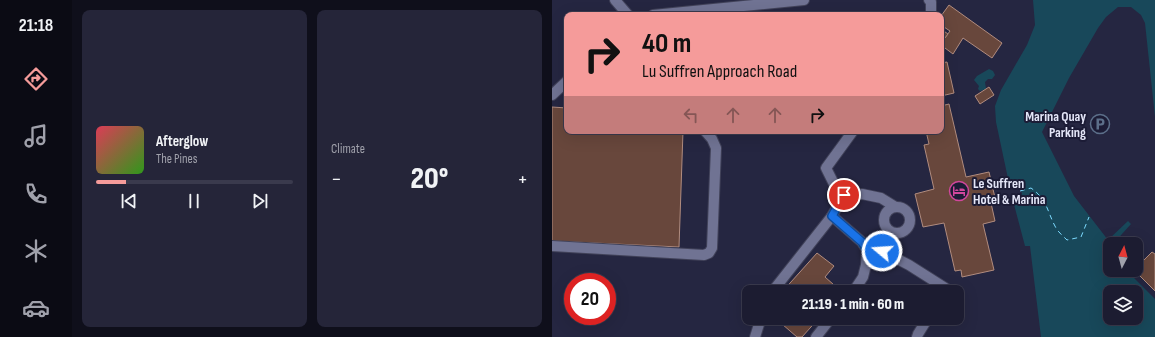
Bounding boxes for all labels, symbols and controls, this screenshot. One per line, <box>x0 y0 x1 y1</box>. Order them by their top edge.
text: 21:18 <box>19 15 53 36</box>
text: 40 m <box>642 27 691 60</box>
icon: right <box>576 28 628 80</box>
text: Lu Suffren Approach Road <box>642 61 797 82</box>
icon: directions <box>22 65 50 93</box>
icon: left <box>680 104 702 126</box>
icon: ahead <box>722 104 744 126</box>
icon: ahead <box>764 104 786 126</box>
icon: right <box>806 104 828 126</box>
place label: Marina Quay Parking <box>1025 108 1086 141</box>
parking icon: Marina Quay Parking <box>1089 113 1111 135</box>
icon: music <box>22 122 50 150</box>
text: Afterglow <box>156 132 208 151</box>
text: Climate <box>331 141 365 157</box>
text: The Pines <box>156 151 197 167</box>
text: 20° <box>411 161 448 197</box>
text: − <box>331 166 342 193</box>
text: + <box>517 166 528 193</box>
place label: Le Suffren Hotel & Marina <box>973 175 1046 208</box>
pin <box>827 178 861 212</box>
icon: phone <box>22 180 50 208</box>
hotel icon: Le Suffren Hotel & Marina <box>948 180 970 202</box>
icon: arrive <box>833 184 855 206</box>
icon: previous <box>118 190 140 212</box>
icon: pause <box>183 190 205 212</box>
icon: next <box>249 190 271 212</box>
position arrow <box>861 230 903 272</box>
icon: climate <box>22 237 50 265</box>
north arrow <box>1103 237 1143 277</box>
map controls <box>1103 237 1143 325</box>
speed limit sign: 20 <box>564 273 616 325</box>
button: layers <box>1103 285 1143 325</box>
icon: car <box>22 294 50 322</box>
text: 21:19 · 1 min · 60 m <box>802 295 904 314</box>

